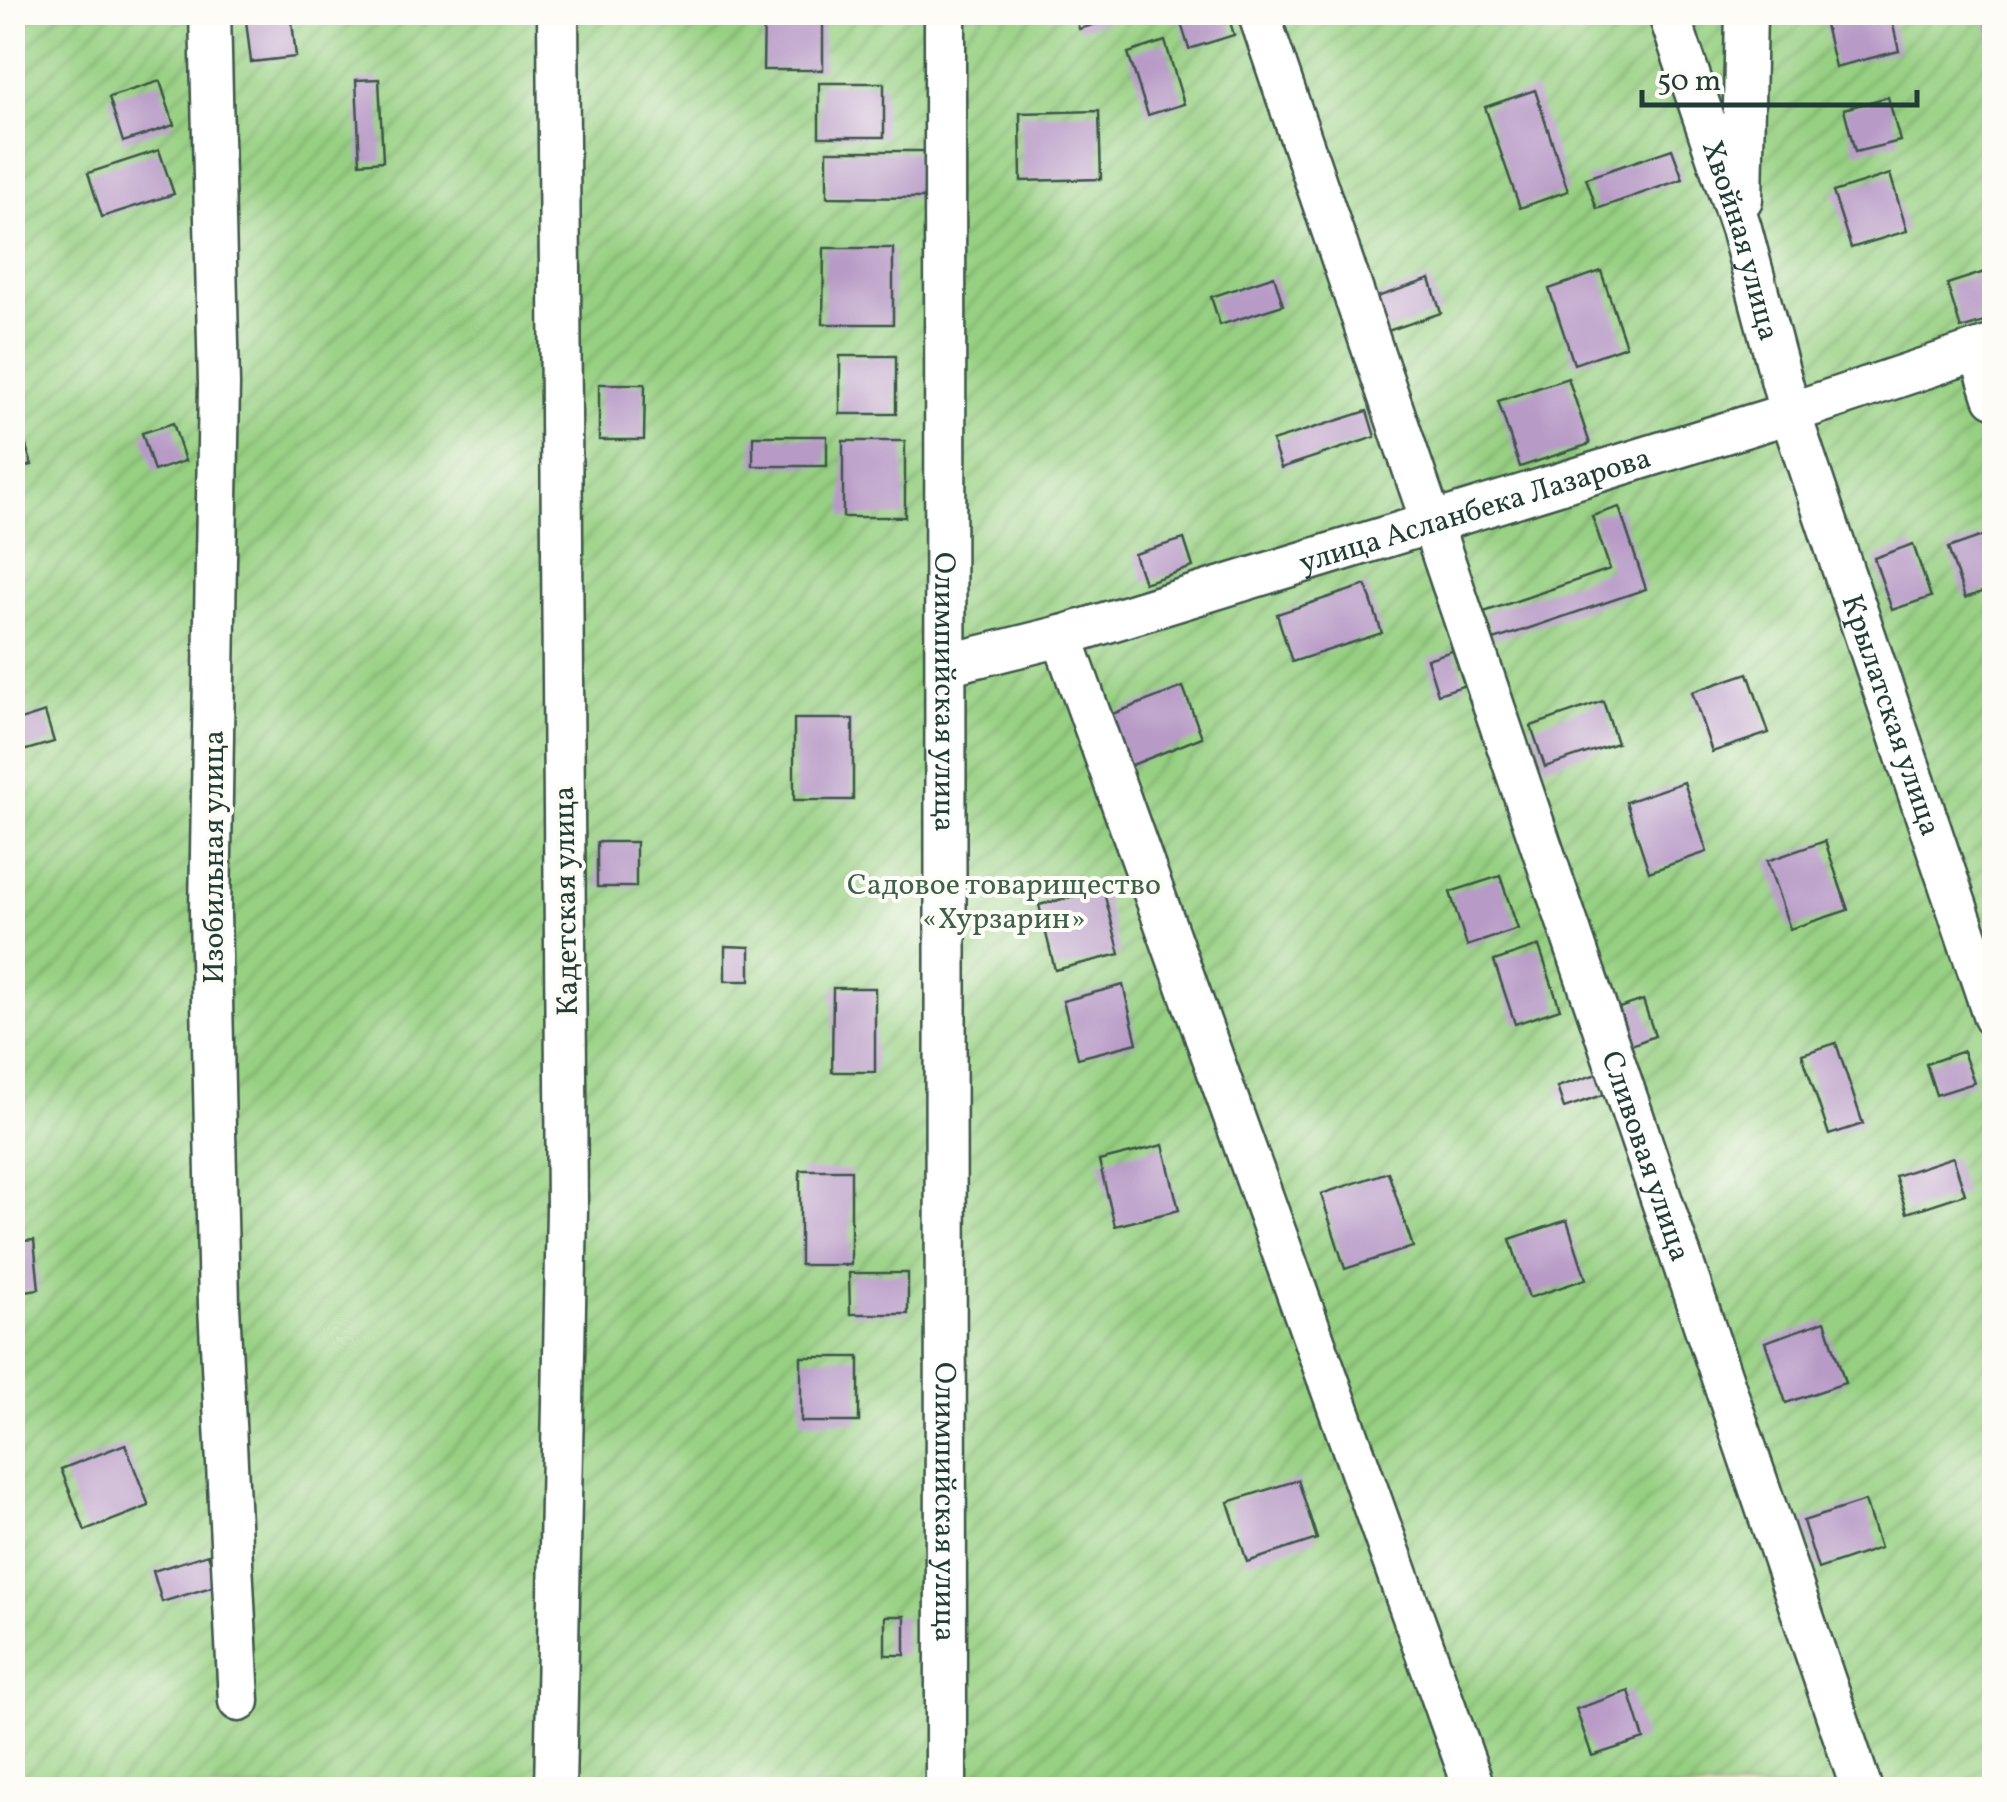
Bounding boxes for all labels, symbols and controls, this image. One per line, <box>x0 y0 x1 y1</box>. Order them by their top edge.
scale bar <box>1642 45 1917 107</box>
text: 50 m <box>1657 61 1721 103</box>
street label: Хвойная улица <box>1690 135 1789 346</box>
street label: улица Асланбека Лазарова <box>1294 438 1656 585</box>
street label: Олимпийская улица <box>922 552 964 832</box>
street label: Крылатская улица <box>1830 589 1950 842</box>
street label: Изобильная улица <box>194 730 236 984</box>
street label: Кадетская улица <box>544 786 590 1016</box>
park label: Садовое товарищество «Хурзарин» <box>847 865 1161 941</box>
street label: Сливовая улица <box>1589 1046 1700 1267</box>
street label: Олимпийская улица <box>923 1362 965 1642</box>

